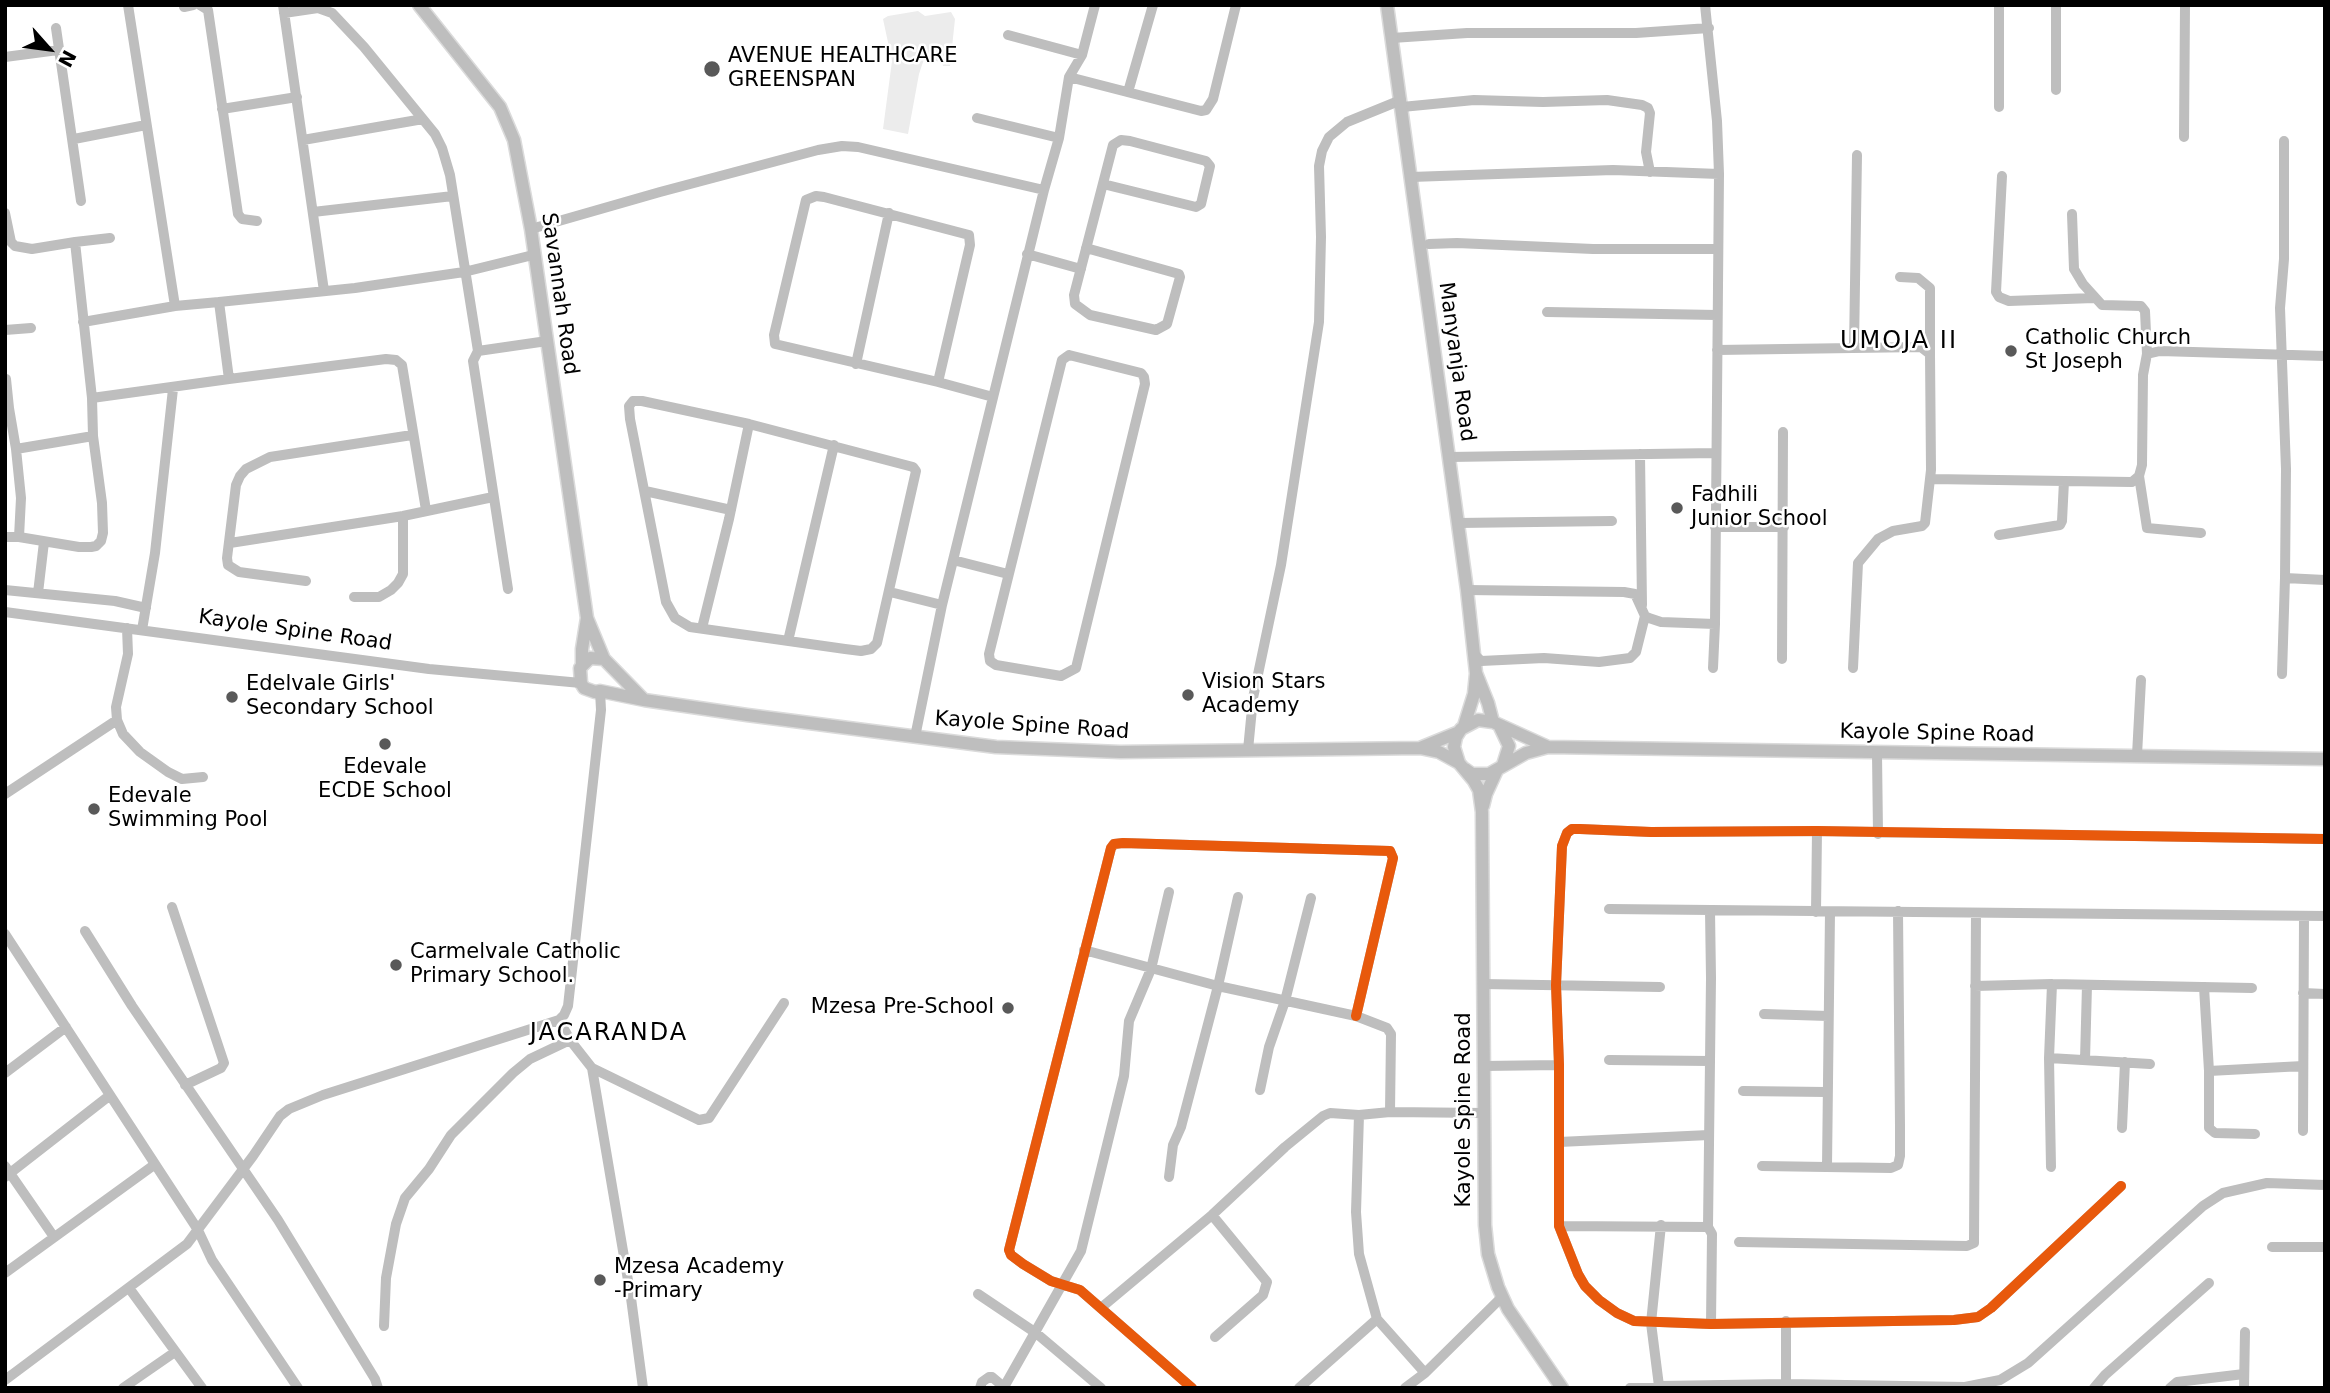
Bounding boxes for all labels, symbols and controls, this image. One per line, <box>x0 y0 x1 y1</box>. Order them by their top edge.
north arrow <box>14 14 84 84</box>
place label: AVENUE HEALTHCARE GREENSPAN <box>728 44 957 94</box>
text: N <box>54 47 81 71</box>
marker: AVENUE HEALTHCARE GREENSPAN <box>702 59 722 79</box>
street label: Savannah Road <box>535 211 583 377</box>
street label: Manyanja Road <box>1432 281 1480 443</box>
place label: Catholic Church St Joseph <box>2025 326 2191 376</box>
district label: UMOJA II <box>1841 328 1957 356</box>
marker: Catholic Church St Joseph <box>2003 343 2019 359</box>
place label: Fadhili Junior School <box>1691 483 1828 533</box>
marker: Fadhili Junior School <box>1669 500 1685 516</box>
street label: Kayole Spine Road <box>197 605 393 657</box>
place label: Vision Stars Academy <box>1202 670 1325 720</box>
place label: Edelvale Girls' Secondary School <box>246 672 434 722</box>
marker: Vision Stars Academy <box>1180 687 1196 703</box>
marker: Edelvale Girls' Secondary School <box>224 689 240 705</box>
street label: Kayole Spine Road <box>934 707 1130 745</box>
street label: Kayole Spine Road <box>1839 720 2035 748</box>
marker: Edevale ECDE School <box>377 736 393 752</box>
place label: Edevale ECDE School <box>318 755 452 805</box>
place label: Edevale Swimming Pool <box>108 784 268 834</box>
marker: Edevale Swimming Pool <box>86 801 102 817</box>
place label: Carmelvale Catholic Primary School. <box>410 940 621 990</box>
marker: Carmelvale Catholic Primary School. <box>388 957 404 973</box>
place label: Mzesa Pre-School <box>811 995 994 1021</box>
marker: Mzesa Pre-School <box>1000 1000 1016 1016</box>
street label: Kayole Spine Road <box>1452 1012 1478 1208</box>
district label: JACARANDA <box>531 1020 687 1048</box>
place label: Mzesa Academy -Primary <box>614 1255 784 1305</box>
marker: Mzesa Academy -Primary <box>592 1272 608 1288</box>

